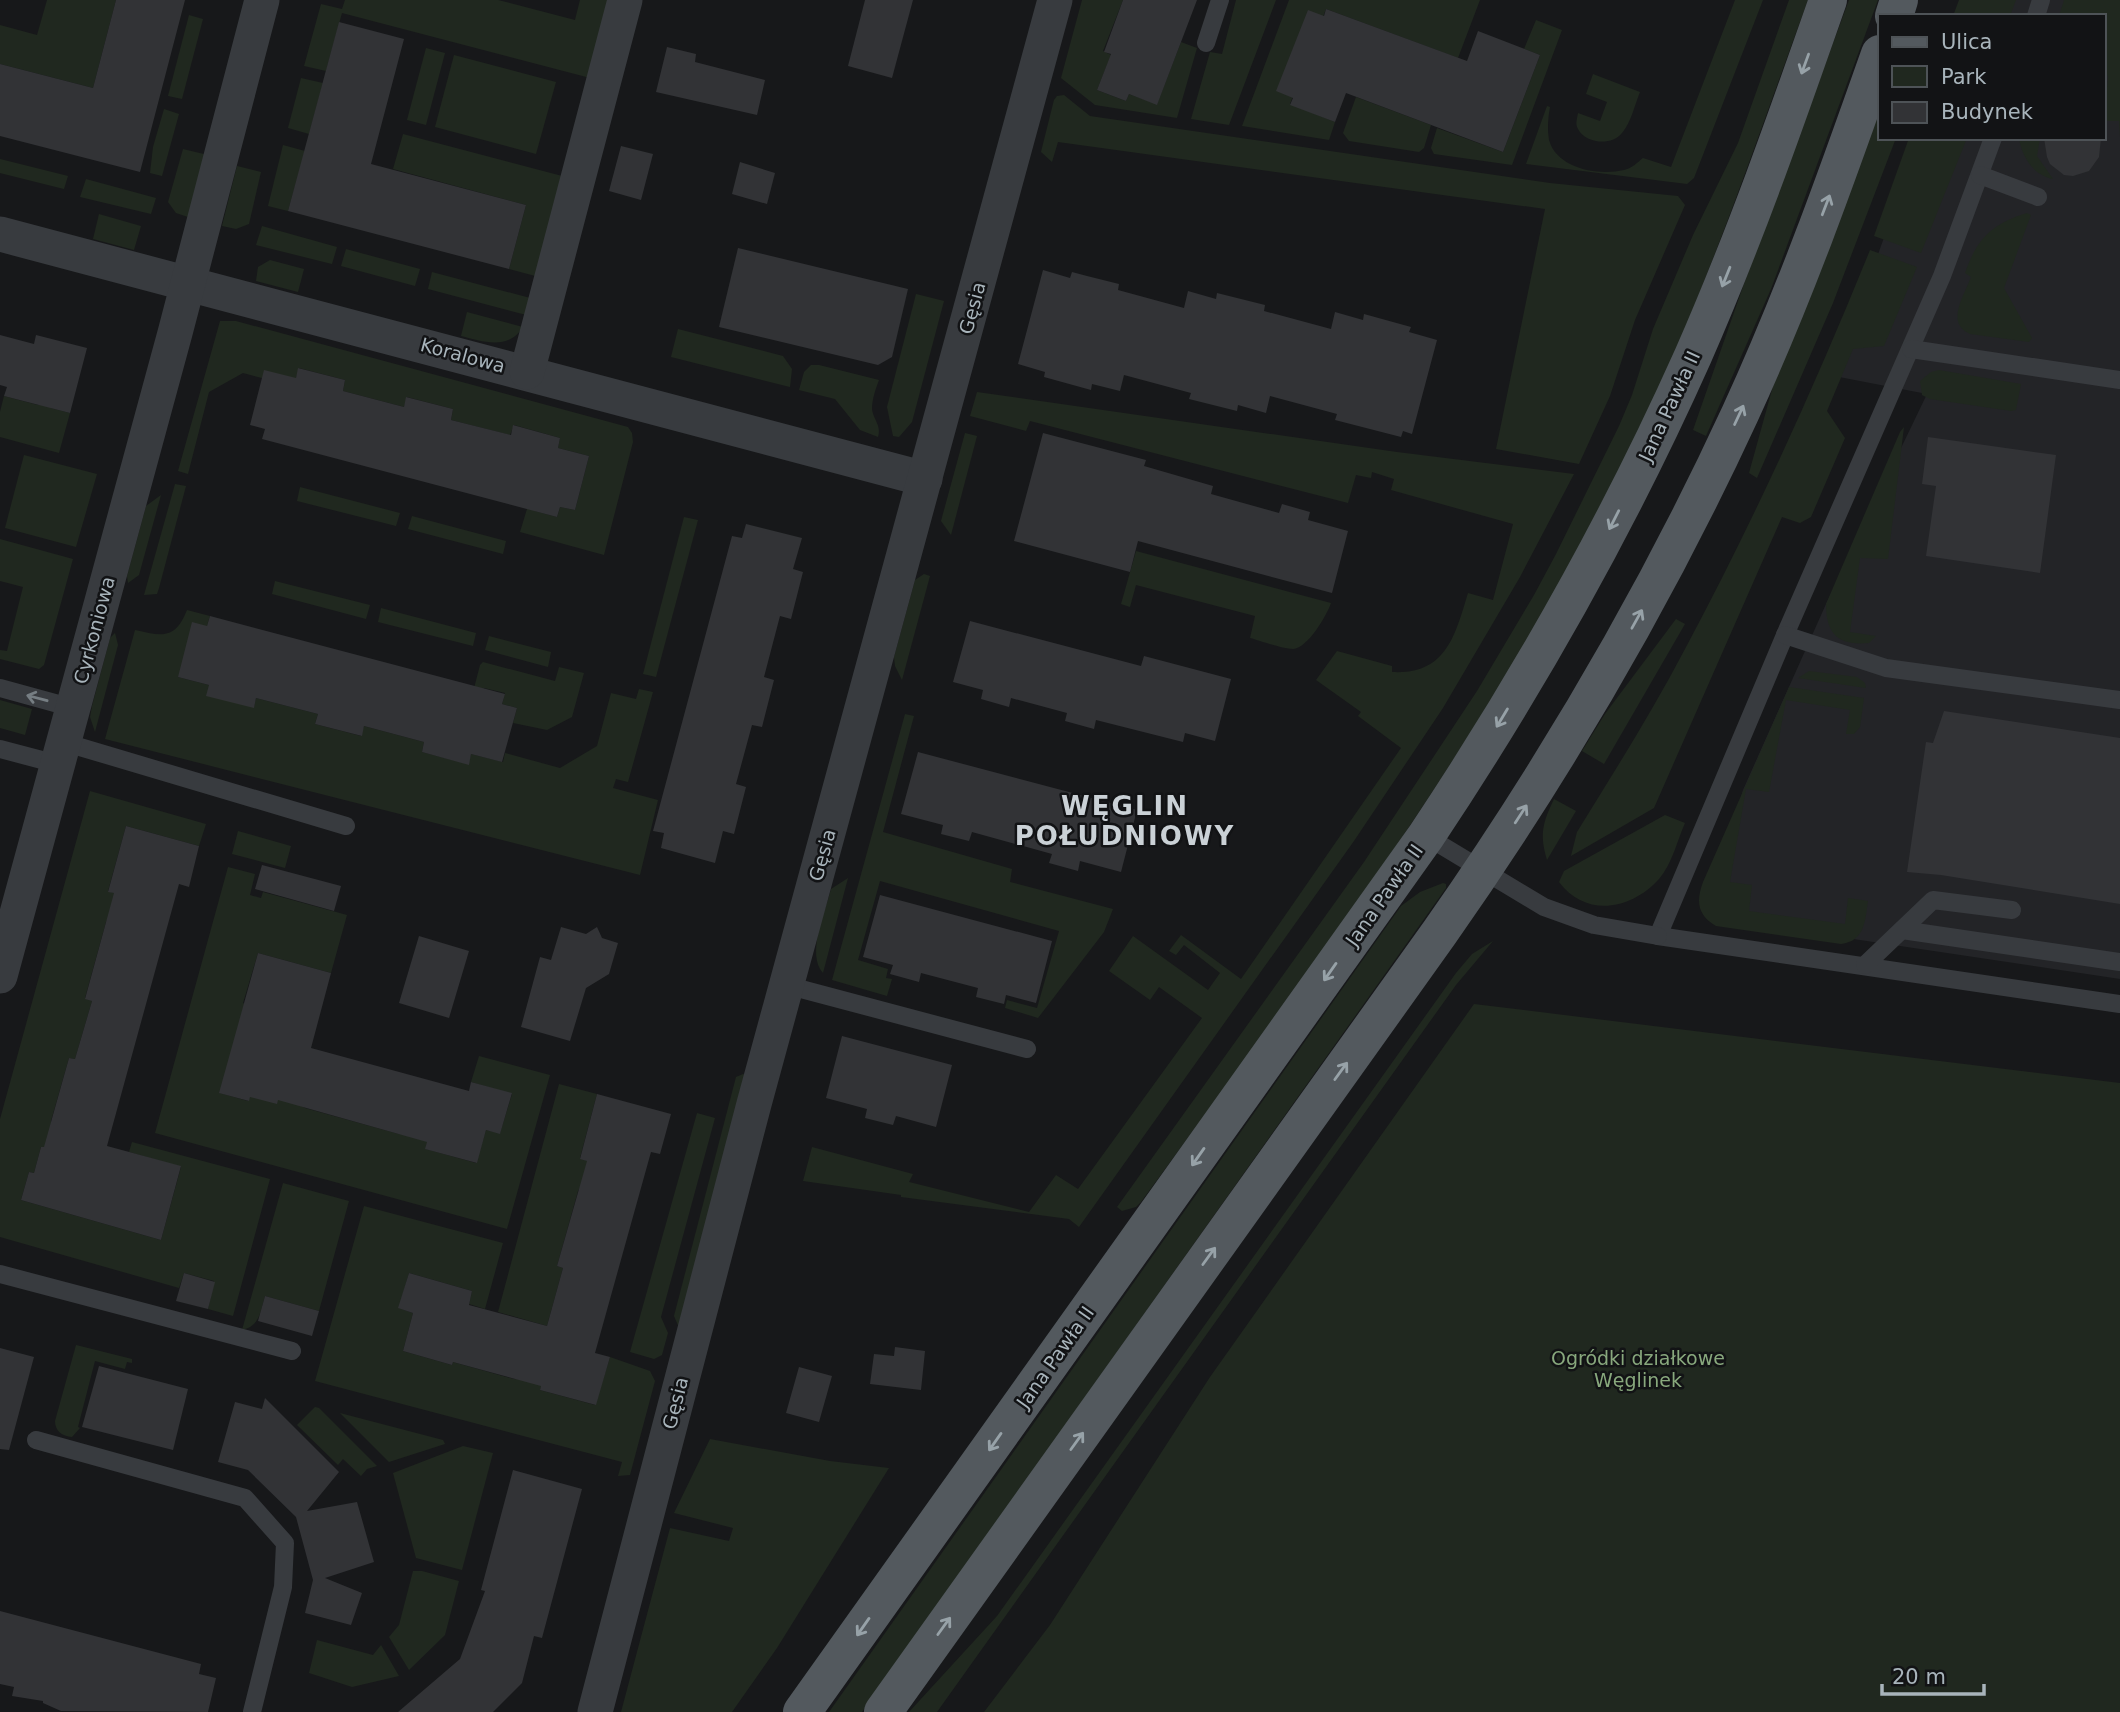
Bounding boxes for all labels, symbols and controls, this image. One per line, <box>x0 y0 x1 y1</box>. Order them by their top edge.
legend <box>1878 14 2106 140</box>
text: Ulica <box>1941 30 1992 54</box>
one-way arrow <box>1798 53 1810 75</box>
text: Park <box>1941 65 1987 89</box>
text: Budynek <box>1941 100 2034 124</box>
one-way arrow <box>1820 195 1833 216</box>
one-way arrow <box>1718 266 1731 288</box>
street label: Gęsia <box>954 279 990 337</box>
street label: Koralowa <box>418 333 508 377</box>
street label: Jana Pawła II <box>1633 347 1704 466</box>
one-way arrow <box>1733 405 1746 426</box>
one-way arrow <box>1607 509 1621 530</box>
street label: Cyrkoniowa <box>69 574 119 686</box>
one-way arrow <box>1630 609 1644 629</box>
one-way arrow <box>26 691 49 704</box>
one-way arrow <box>1495 707 1509 727</box>
district label: WĘGLIN POŁUDNIOWY <box>1015 791 1235 851</box>
one-way arrow <box>1513 805 1528 824</box>
street label: Gęsia <box>804 826 840 884</box>
street label: Jana Pawła II <box>1340 840 1427 951</box>
one-way arrow <box>1323 962 1337 981</box>
one-way arrow <box>1334 1062 1348 1081</box>
one-way arrow <box>1191 1147 1205 1166</box>
one-way arrow <box>1202 1247 1216 1266</box>
street label: Jana Pawła II <box>1011 1302 1098 1413</box>
park label: Ogródki działkowe Węglinek <box>1551 1347 1725 1391</box>
street label: Gęsia <box>658 1375 692 1431</box>
one-way arrow <box>988 1432 1002 1451</box>
one-way arrow <box>1069 1432 1084 1451</box>
one-way arrow <box>856 1617 870 1636</box>
one-way arrow <box>937 1617 951 1636</box>
scale bar <box>1882 1652 1983 1696</box>
text: 20 m <box>1892 1665 1946 1689</box>

